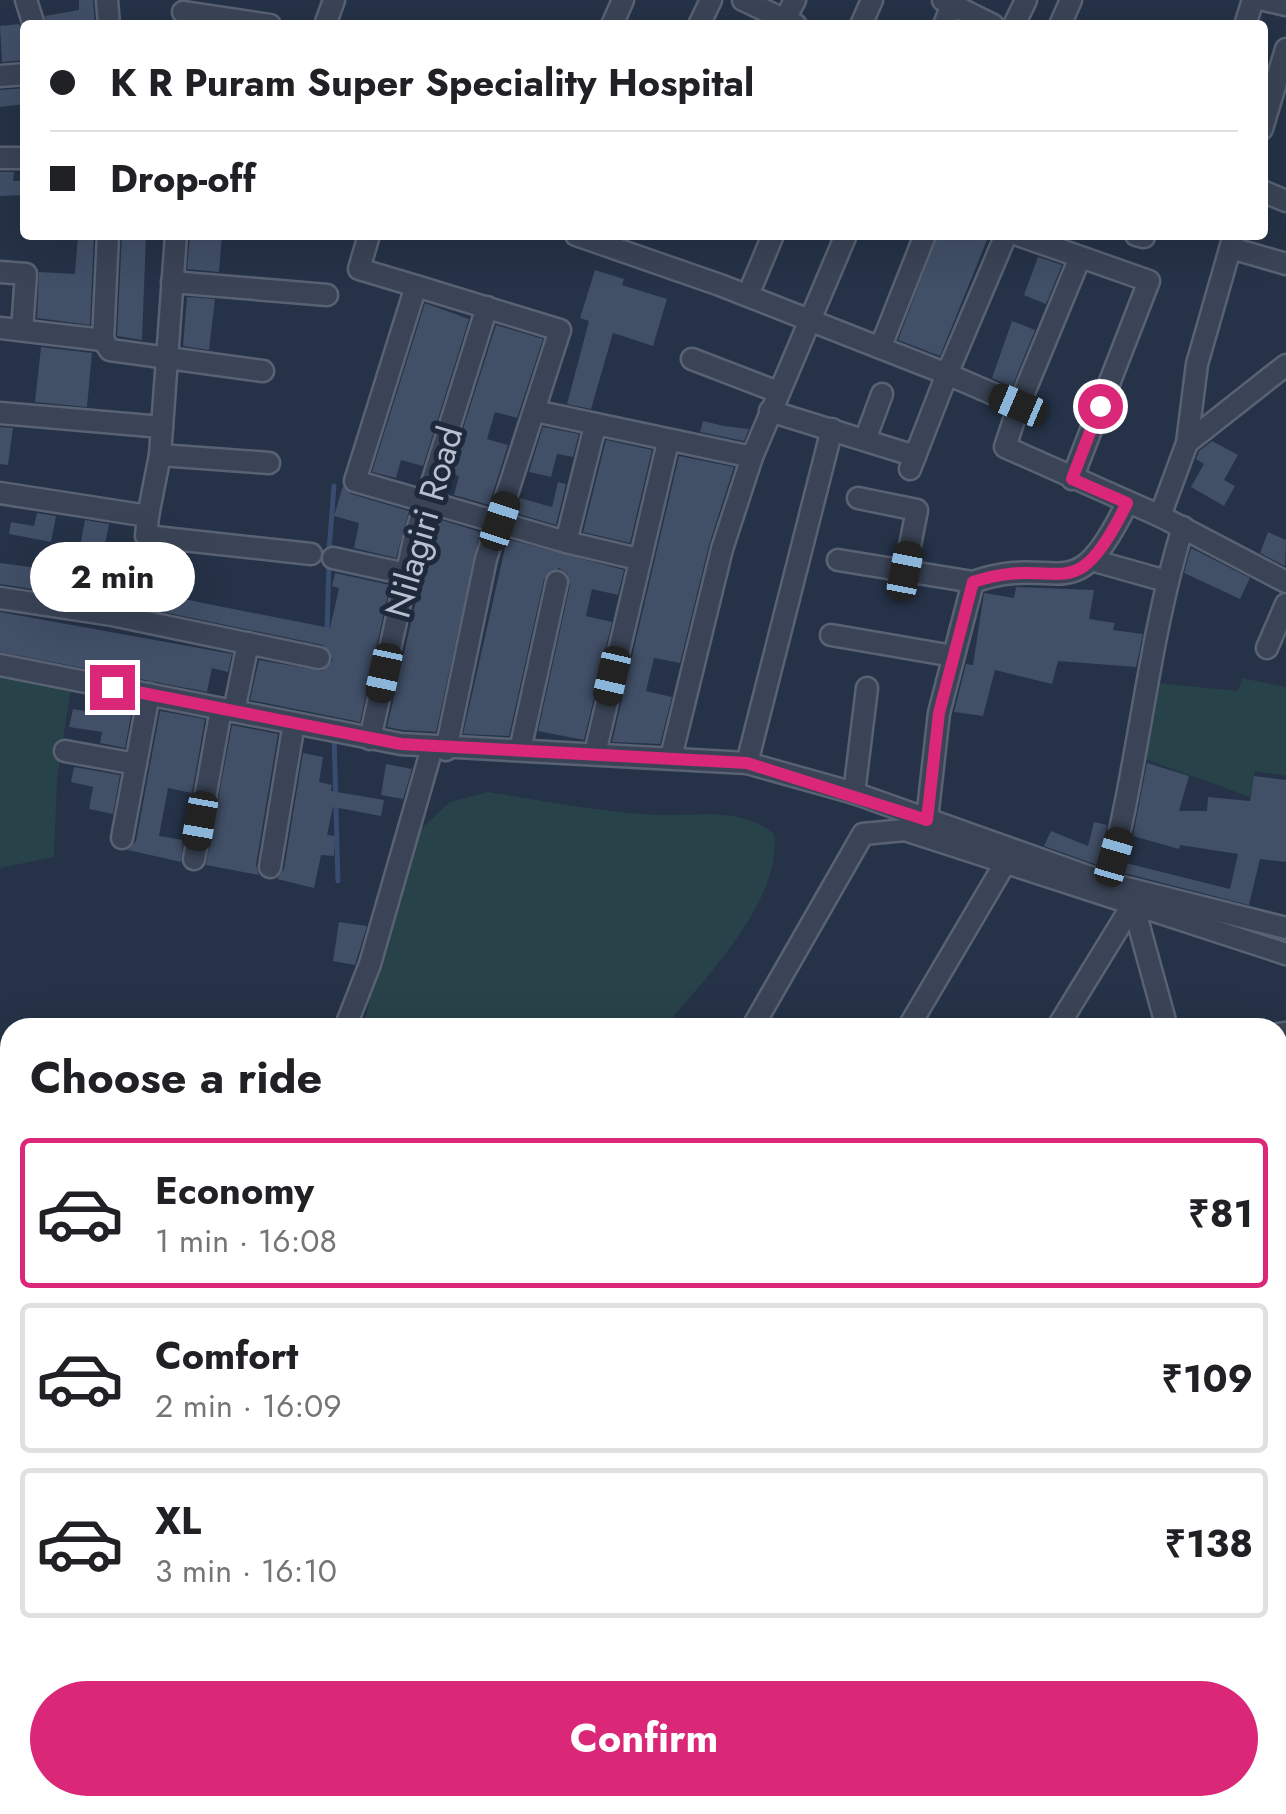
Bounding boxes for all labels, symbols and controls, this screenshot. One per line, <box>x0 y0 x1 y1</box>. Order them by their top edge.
text: K R Puram Super Speciality Hospital <box>110 55 754 110</box>
text: Drop-off <box>110 151 256 206</box>
car <box>985 379 1051 431</box>
route start <box>1078 384 1123 429</box>
street label: Nilagiri Road <box>373 420 475 624</box>
car <box>476 488 524 554</box>
car <box>885 539 925 603</box>
callout: 2 min <box>29 542 194 612</box>
text: 2 min <box>70 554 155 600</box>
car <box>363 641 405 705</box>
car <box>591 643 633 709</box>
route end <box>90 665 135 710</box>
car <box>180 789 220 853</box>
car <box>1091 824 1137 890</box>
text: Choose a ride <box>30 1045 322 1110</box>
text: Economy <box>155 1163 314 1218</box>
icon: car <box>35 1168 125 1258</box>
text: ₹81 <box>1188 1186 1253 1241</box>
text: 1 min · 16:08 <box>155 1218 337 1264</box>
text: Comfort <box>155 1328 298 1383</box>
icon: car <box>35 1333 125 1423</box>
text: ₹109 <box>1161 1351 1253 1406</box>
text: 2 min · 16:09 <box>155 1383 342 1429</box>
text: XL <box>155 1493 201 1548</box>
icon: car <box>35 1498 125 1588</box>
text: ₹138 <box>1164 1516 1253 1571</box>
text: 3 min · 16:10 <box>155 1548 337 1594</box>
button: Confirm <box>30 1681 1258 1796</box>

